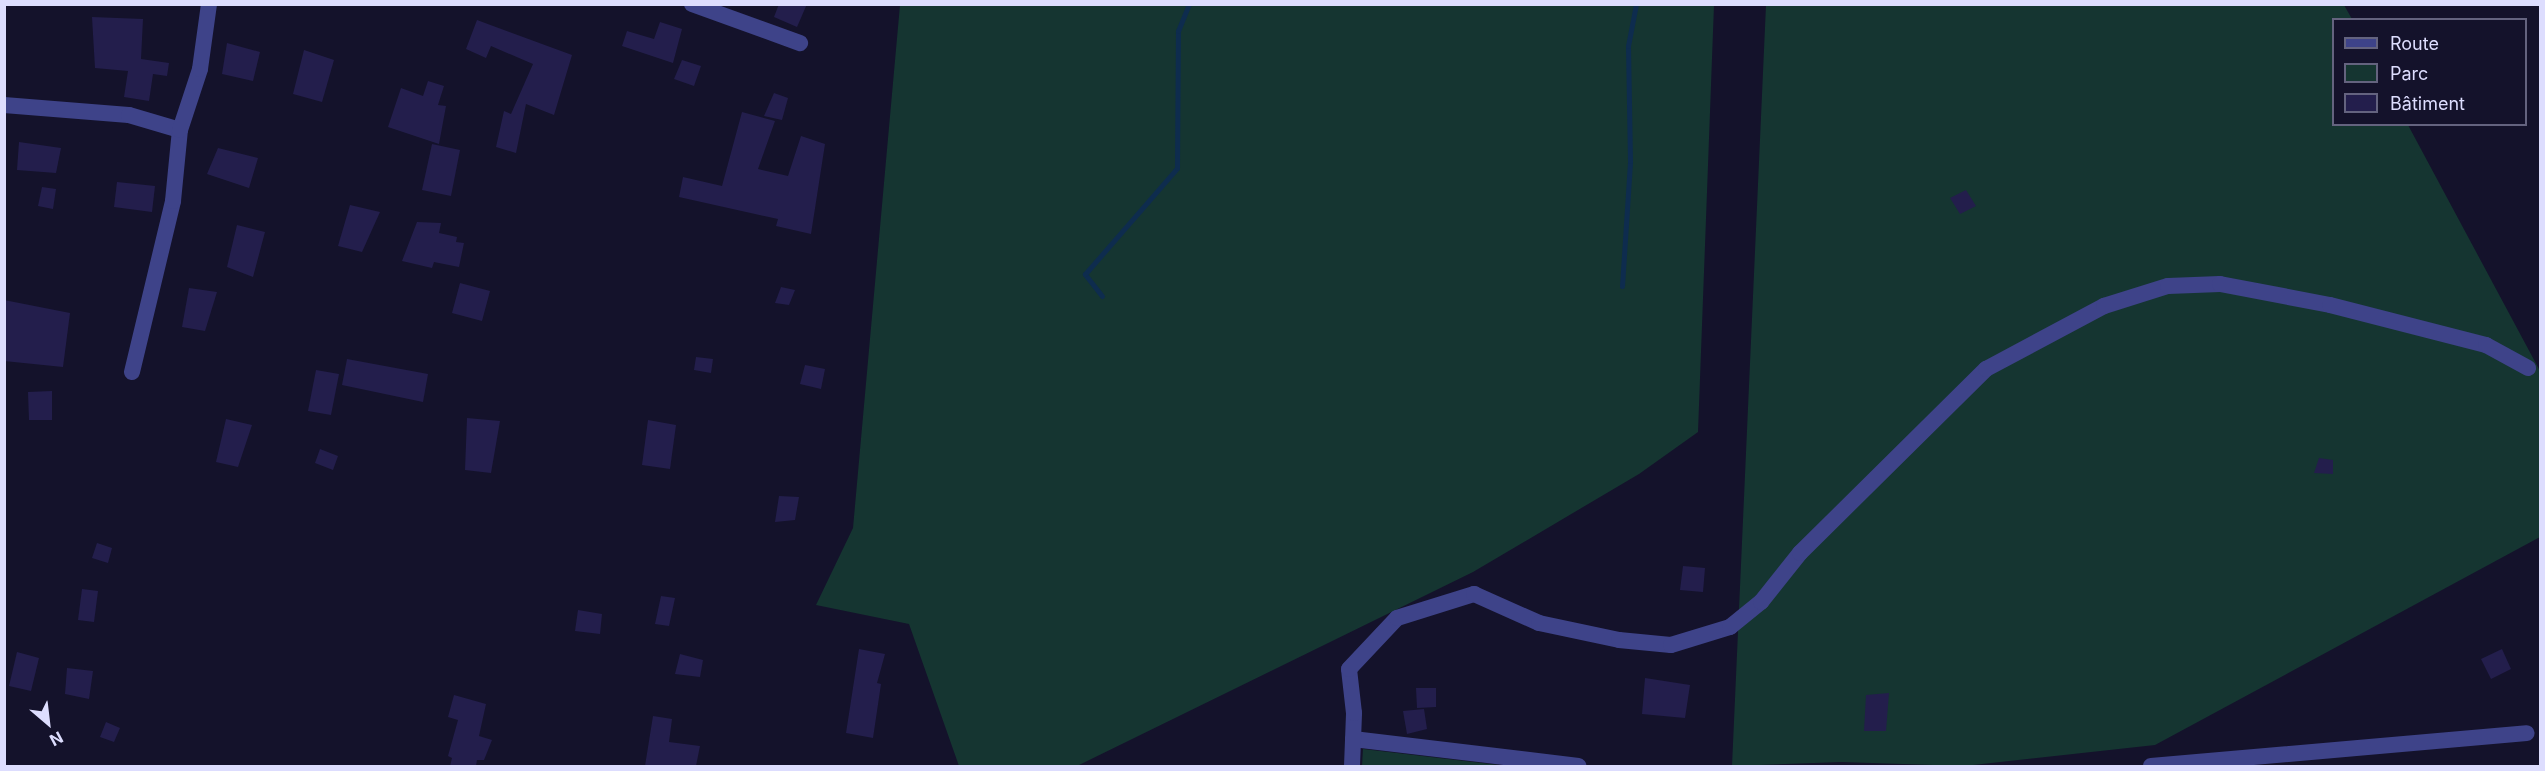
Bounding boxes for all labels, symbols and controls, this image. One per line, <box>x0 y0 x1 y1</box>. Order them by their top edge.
legend <box>2332 18 2527 126</box>
text: Route <box>2390 33 2439 54</box>
text: Parc <box>2390 63 2428 84</box>
text: Bâtiment <box>2390 93 2465 114</box>
north arrow <box>18 693 78 753</box>
text: N <box>46 727 67 751</box>

